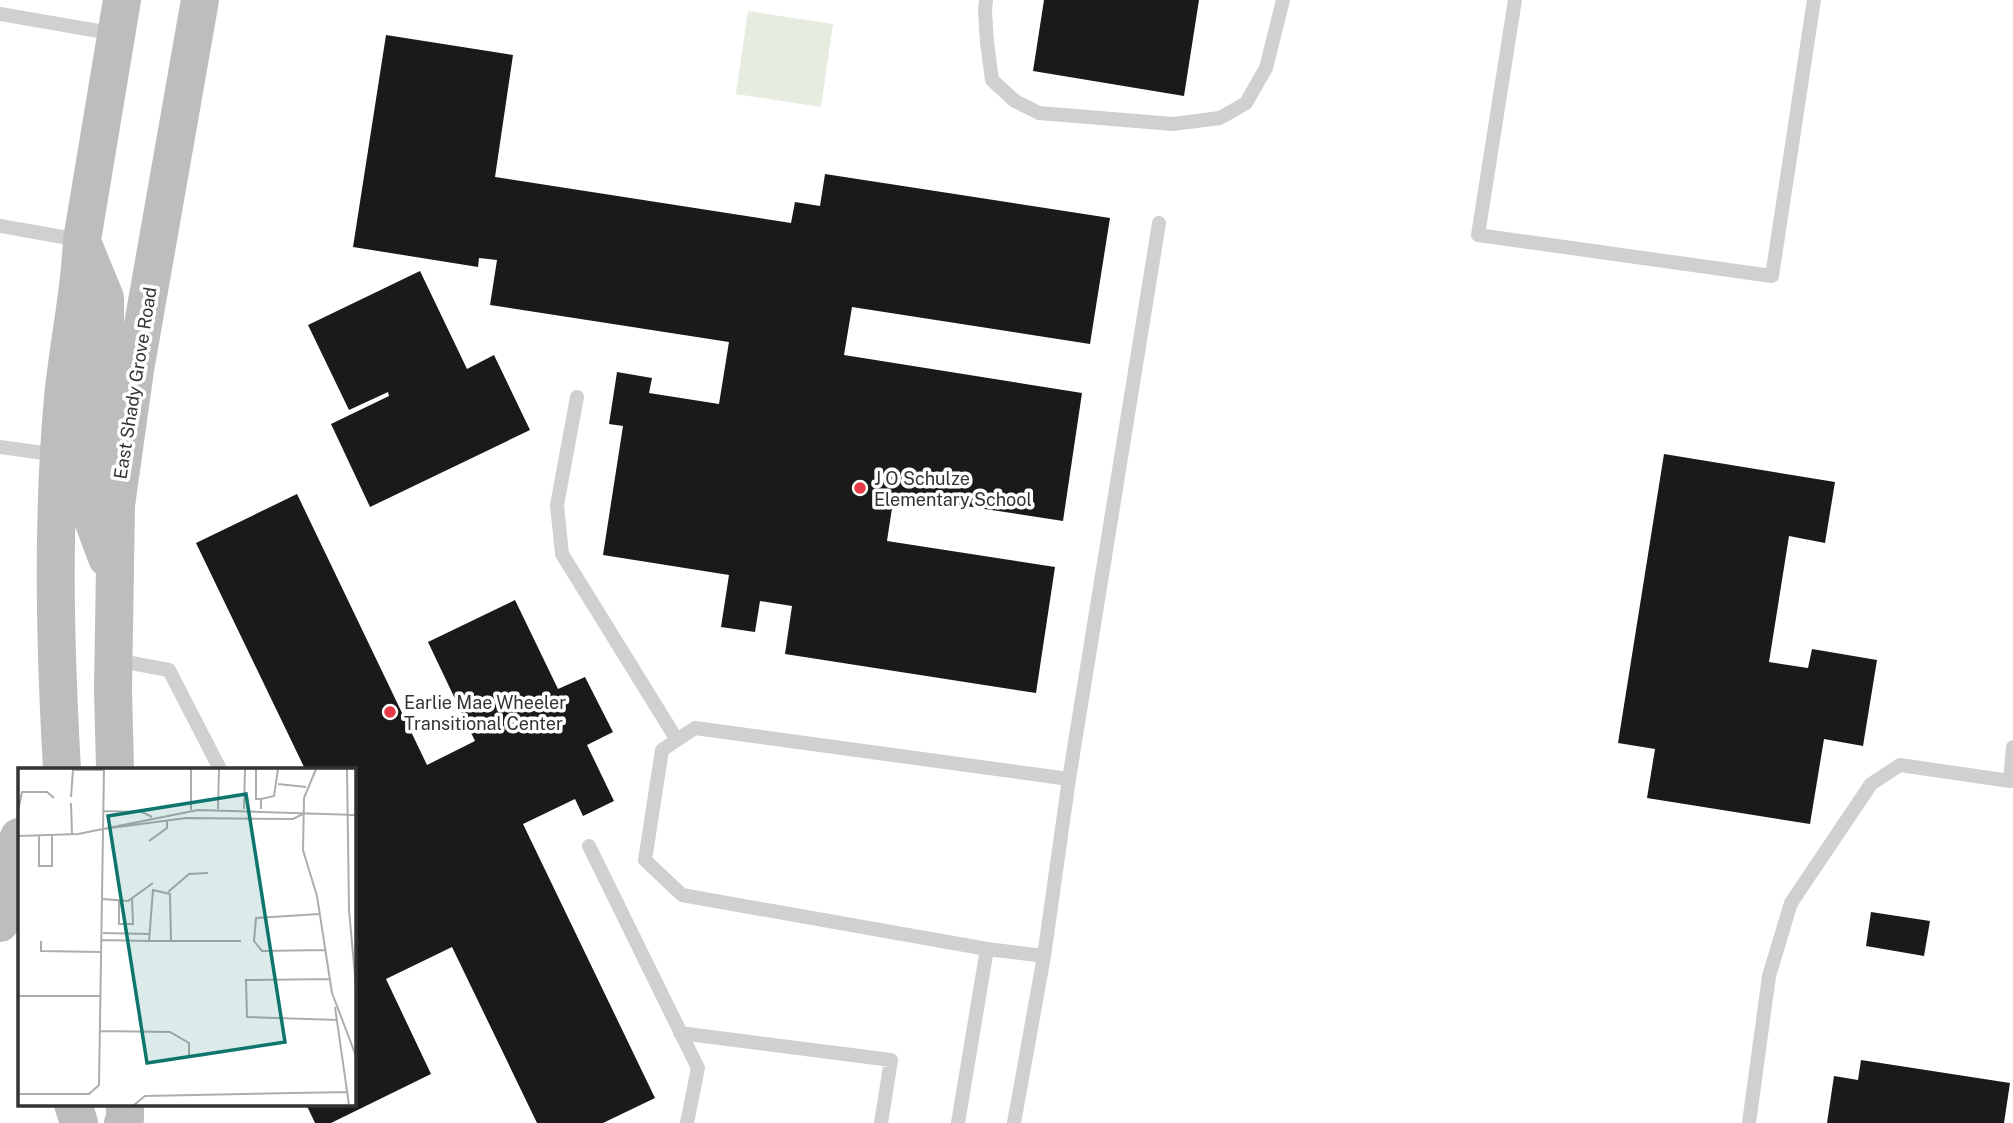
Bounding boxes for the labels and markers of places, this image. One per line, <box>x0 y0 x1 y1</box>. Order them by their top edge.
place label: J O Schulze Elementary School <box>874 468 1032 510</box>
marker: J O Schulze Elementary School <box>852 480 868 496</box>
place label: Earlie Mae Wheeler Transitional Center <box>404 692 566 734</box>
marker: Earlie Mae Wheeler Transitional Center <box>382 704 398 720</box>

